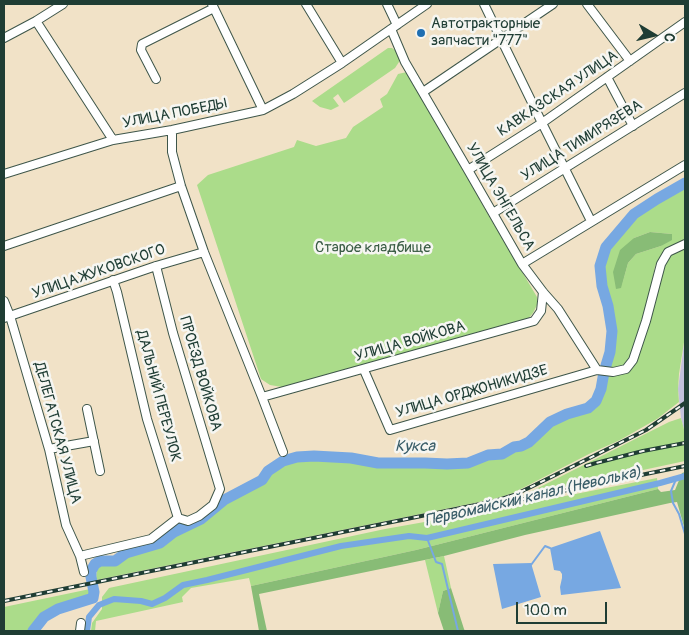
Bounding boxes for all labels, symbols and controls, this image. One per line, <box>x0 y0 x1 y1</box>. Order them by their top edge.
north arrow <box>629 10 679 60</box>
place label: Автотракторные запчасти "777" <box>431 15 540 50</box>
marker: Автотракторные запчасти "777" <box>415 27 427 39</box>
text: С <box>660 32 678 43</box>
street label: КАВКАЗСКАЯ УЛИЦА <box>494 47 622 141</box>
street label: УЛИЦА ПОБЕДЫ <box>121 95 229 133</box>
street label: УЛИЦА ТИМИРЯЗЕВА <box>518 97 646 185</box>
street label: УЛИЦА ЭНГЕЛЬСА <box>462 140 538 254</box>
park label: Старое кладбище <box>315 239 431 257</box>
street label: УЛИЦА ЖУКОВСКОГО <box>30 241 168 303</box>
street label: ПРОЕЗД ВОЙКОВА <box>175 315 225 433</box>
street label: УЛИЦА ВОЙКОВА <box>353 318 467 366</box>
street label: ДАЛЬНИЙ ПЕРЕУЛОК <box>132 328 184 464</box>
street label: ДЕЛЕГАТСКАЯ УЛИЦА <box>29 360 85 506</box>
street label: УЛИЦА ОРДЖОНИКИДЗЕ <box>394 362 550 422</box>
water label: Кукса <box>395 437 435 457</box>
water label: Первомайский канал (Неволька) <box>423 463 643 531</box>
scale bar <box>519 592 610 624</box>
text: 100 m <box>524 601 567 620</box>

